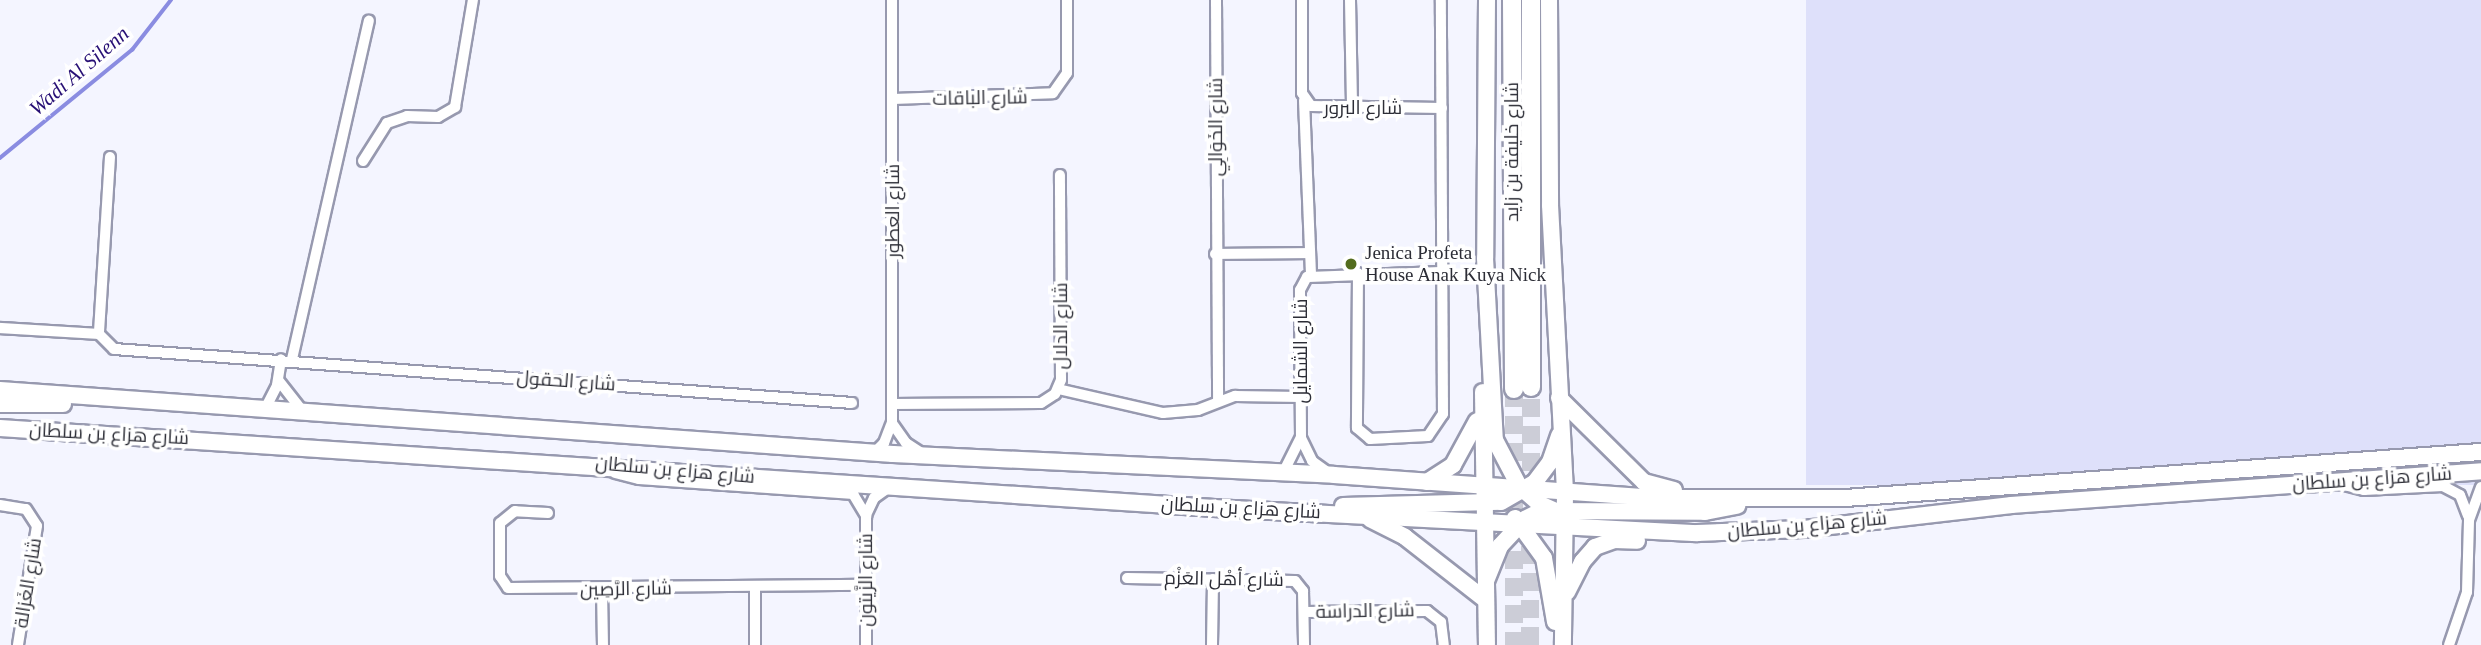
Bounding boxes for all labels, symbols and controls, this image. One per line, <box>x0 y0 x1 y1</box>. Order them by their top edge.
water label: Wadi Al Silenn <box>24 21 134 121</box>
street label: شارع الخَوَالِي <box>1205 78 1227 176</box>
street label: شارع خليفة بن زايد <box>1501 82 1523 222</box>
street label: شارع الباقات <box>932 86 1028 110</box>
street label: شارع البرور <box>1324 97 1402 119</box>
street label: شارع العطور <box>882 164 904 258</box>
place label: Jenica Profeta House Anak Kuya Nick <box>1365 242 1547 286</box>
marker: Jenica Profeta House Anak Kuya Nick <box>1343 256 1359 272</box>
street label: شارع الدلال <box>1050 283 1072 369</box>
street label: شارع الشمايل <box>1290 298 1312 404</box>
street label: شارع الحقول <box>516 366 616 396</box>
street label: شارع هزاع بن سلطان <box>29 418 189 450</box>
street label: شارع هزاع بن سلطان <box>594 452 756 488</box>
street label: شارع هزاع بن سلطان <box>2291 462 2453 496</box>
street label: شارع هزاع بن سلطان <box>1161 492 1321 524</box>
street label: شارع هزاع بن سلطان <box>1726 507 1888 543</box>
street label: شارع الزَّيتون <box>855 533 877 627</box>
street label: شارع الغَزالة <box>10 536 46 630</box>
street label: شارع أهْل العَزْم <box>1164 567 1284 591</box>
street label: شارع الرَّصِين <box>580 577 672 601</box>
street label: شارع الدراسة <box>1315 599 1415 623</box>

